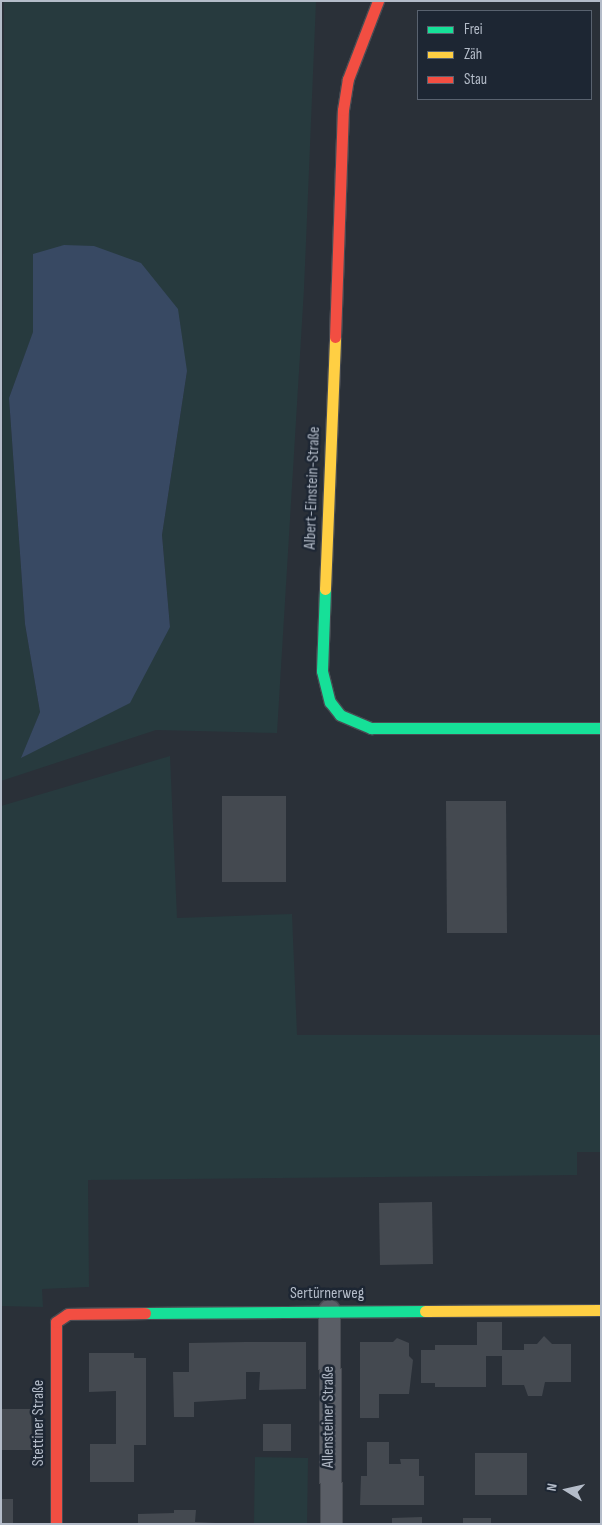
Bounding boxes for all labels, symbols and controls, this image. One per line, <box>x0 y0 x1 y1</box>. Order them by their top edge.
legend <box>417 10 592 100</box>
text: Frei <box>464 20 483 39</box>
text: Zäh <box>464 45 482 64</box>
text: Stau <box>464 70 487 89</box>
street label: Albert-Einstein-Straße <box>301 426 325 550</box>
street label: Sertürnerweg <box>290 1284 364 1304</box>
street label: Allensteiner Straße <box>319 1366 339 1468</box>
street label: Stettiner Straße <box>29 1380 49 1466</box>
north arrow <box>542 1465 592 1515</box>
text: N <box>543 1482 561 1492</box>

